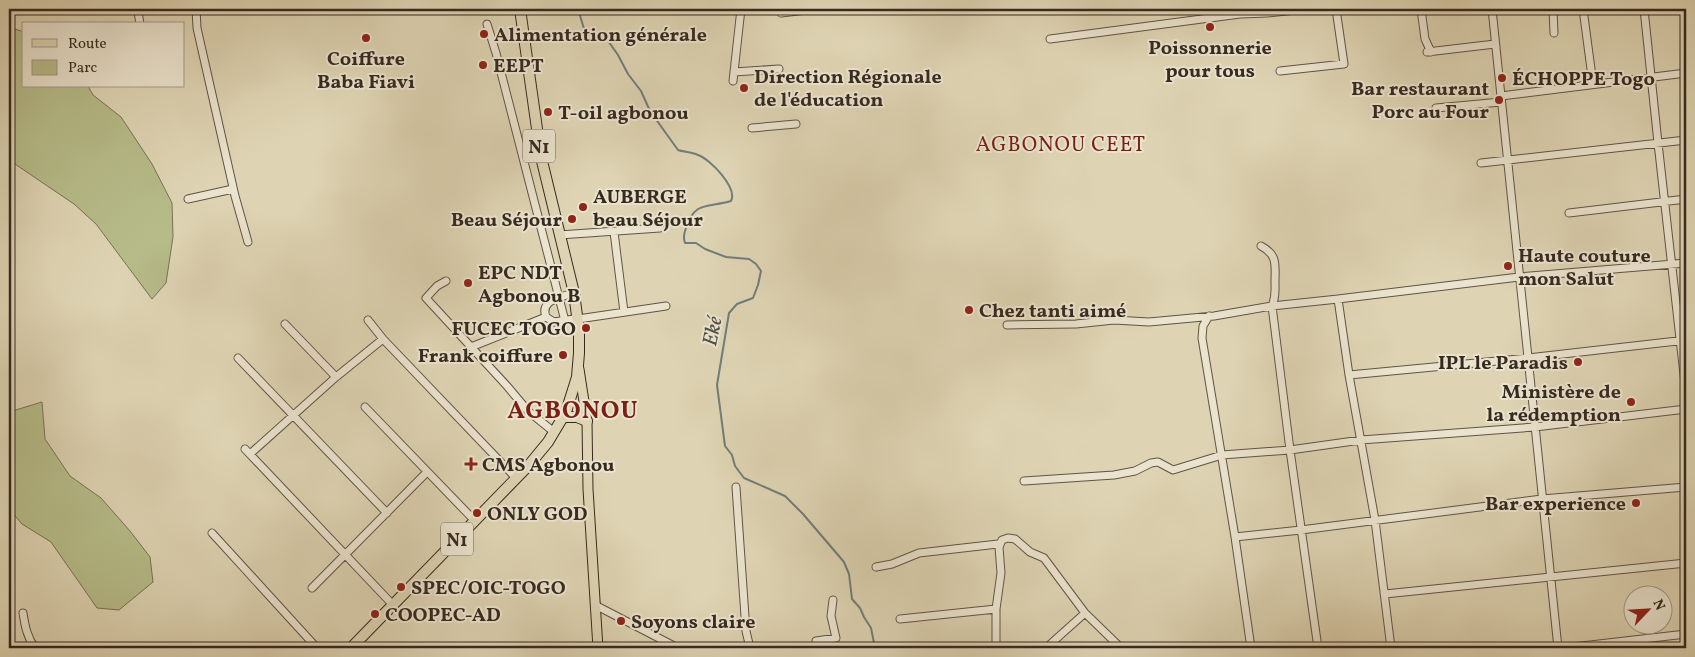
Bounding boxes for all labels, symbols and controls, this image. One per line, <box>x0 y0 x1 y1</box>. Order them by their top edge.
marker: Poissonnerie pour tous <box>1204 21 1216 33</box>
legend <box>22 22 185 88</box>
place label: Alimentation générale <box>494 22 707 50</box>
marker: Alimentation générale <box>478 28 490 40</box>
marker: Coiffure Baba Fiavi <box>360 32 372 44</box>
text: Route <box>68 34 107 55</box>
place label: Poissonnerie pour tous <box>1148 35 1272 86</box>
place label: Coiffure Baba Fiavi <box>317 46 415 97</box>
place label: EEPT <box>493 53 544 81</box>
text: Parc <box>68 58 97 79</box>
marker: EEPT <box>477 59 489 71</box>
place label: Direction Régionale de l'éducation <box>754 64 942 115</box>
place label: ÉCHOPPE Togo <box>1512 66 1655 94</box>
marker: ÉCHOPPE Togo <box>1496 72 1508 84</box>
place label: Bar restaurant Porc au Four <box>1351 76 1489 127</box>
marker: Direction Régionale de l'éducation <box>738 82 750 94</box>
marker: Bar restaurant Porc au Four <box>1493 94 1505 106</box>
place label: T-oil agbonou <box>558 100 689 128</box>
marker: T-oil agbonou <box>542 106 554 118</box>
road number: N1 <box>523 130 555 162</box>
district label: AGBONOU CEET <box>976 131 1146 160</box>
place label: AUBERGE beau Séjour <box>593 184 703 235</box>
marker: AUBERGE beau Séjour <box>577 201 589 213</box>
place label: Beau Séjour <box>451 207 562 235</box>
marker: Beau Séjour <box>566 213 578 225</box>
place label: Haute couture mon Salut <box>1518 243 1651 294</box>
place label: EPC NDT Agbonou B <box>478 260 580 311</box>
marker: Haute couture mon Salut <box>1502 260 1514 272</box>
marker: EPC NDT Agbonou B <box>462 277 474 289</box>
place label: Chez tanti aimé <box>979 298 1126 326</box>
marker: Chez tanti aimé <box>963 304 975 316</box>
water label: Eké <box>696 313 731 349</box>
place label: FUCEC TOGO <box>452 316 576 344</box>
marker: FUCEC TOGO <box>580 322 592 334</box>
place label: Frank coiffure <box>418 343 553 371</box>
marker: Frank coiffure <box>557 349 569 361</box>
place label: IPL le Paradis <box>1438 350 1568 378</box>
marker: IPL le Paradis <box>1572 356 1584 368</box>
place label: Ministère de la rédemption <box>1486 379 1621 430</box>
district label: AGBONOU <box>507 394 639 429</box>
marker: Ministère de la rédemption <box>1625 396 1637 408</box>
place label: CMS Agbonou <box>482 452 614 480</box>
marker: CMS Agbonou <box>464 457 478 471</box>
place label: Bar experience <box>1485 491 1626 519</box>
marker: Bar experience <box>1630 497 1642 509</box>
place label: ONLY GOD <box>487 501 588 529</box>
marker: ONLY GOD <box>471 507 483 519</box>
road number: N1 <box>441 522 473 556</box>
place label: SPEC/OIC-TOGO <box>411 575 566 603</box>
marker: SPEC/OIC-TOGO <box>395 581 407 593</box>
north arrow <box>1622 584 1672 634</box>
text: N <box>1648 597 1669 614</box>
place label: COOPEC-AD <box>385 602 501 630</box>
marker: COOPEC-AD <box>369 608 381 620</box>
place label: Soyons claire <box>631 609 756 637</box>
marker: Soyons claire <box>615 615 627 627</box>

